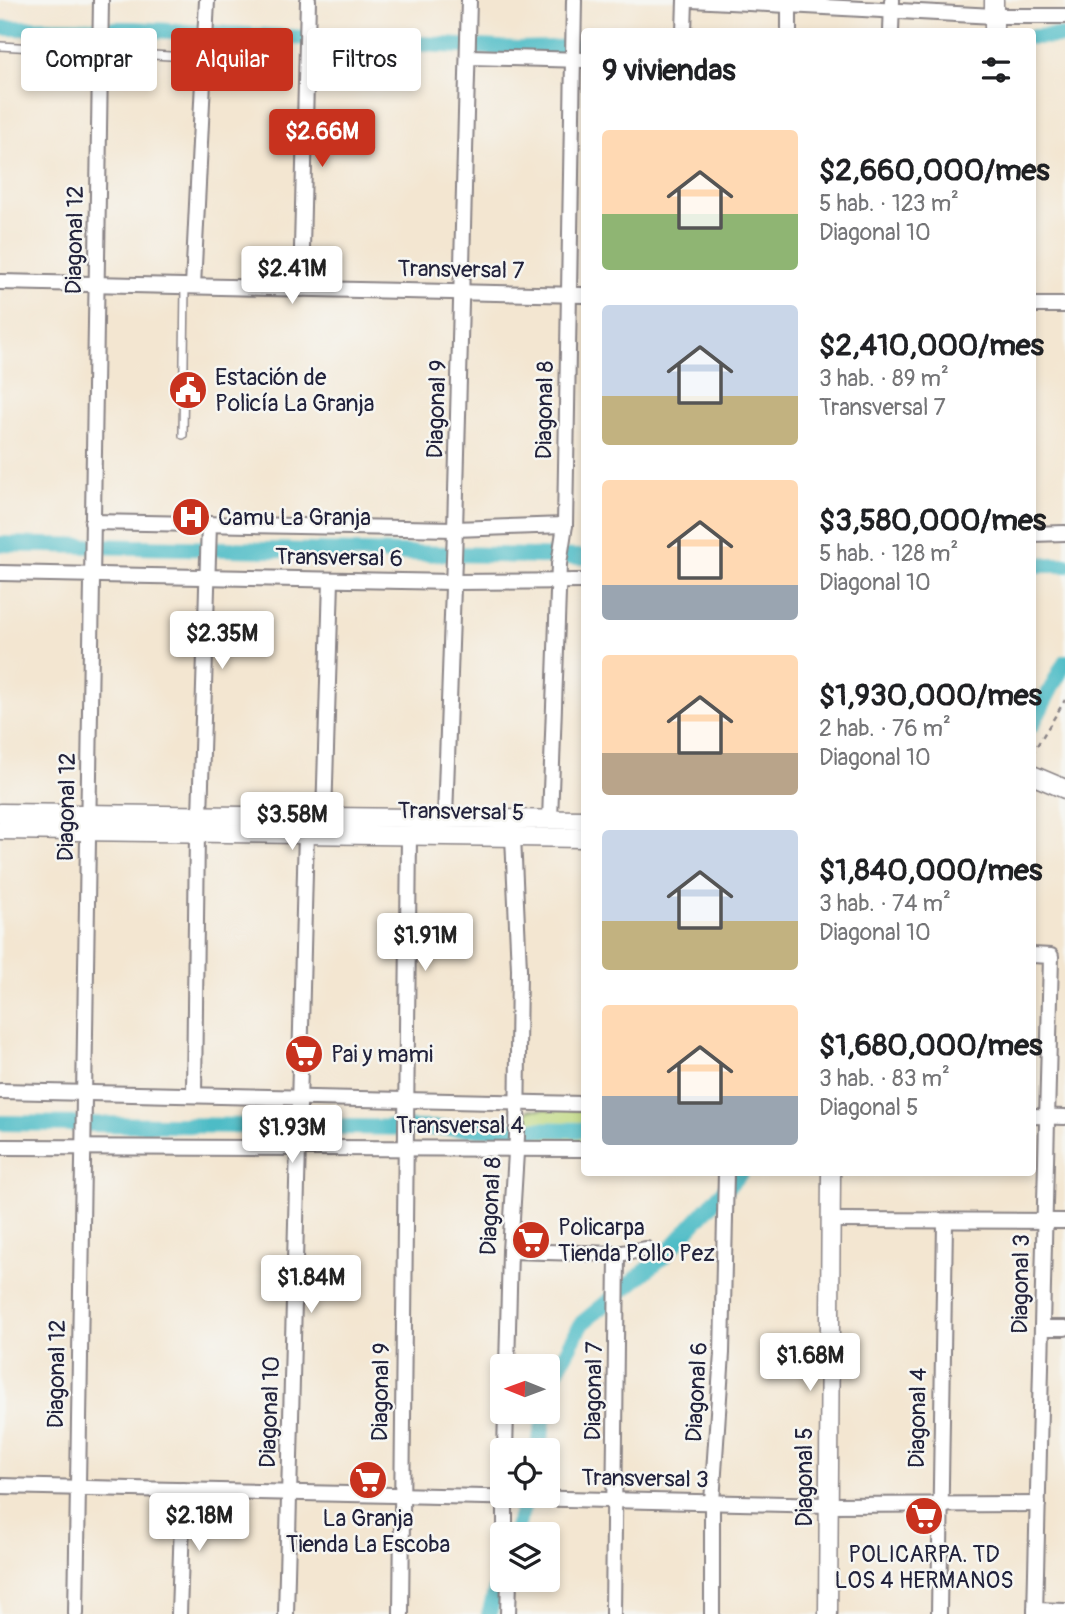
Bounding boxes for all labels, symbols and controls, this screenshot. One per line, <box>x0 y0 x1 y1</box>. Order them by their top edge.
chip: Comprar <box>21 28 157 91</box>
chip: Alquilar <box>171 28 293 91</box>
chip: Filtros <box>307 28 421 91</box>
icon: filters <box>977 51 1015 89</box>
text: 9 viviendas <box>602 52 736 89</box>
pin: $2.66M <box>265 110 379 169</box>
text: $2.66M <box>285 117 359 146</box>
text: $2,660,000/mes <box>819 152 1050 189</box>
icon: home <box>658 158 742 242</box>
street label: Diagonal 12 <box>59 185 90 295</box>
text: 5 hab. · 123 m² <box>819 189 959 218</box>
text: Diagonal 10 <box>819 218 931 247</box>
pin: $2.41M <box>235 246 349 306</box>
text: $2.41M <box>257 254 327 283</box>
street label: Transversal 7 <box>397 254 525 285</box>
text: $2,410,000/mes <box>819 327 1044 364</box>
icon: home <box>658 333 742 417</box>
street label: Diagonal 9 <box>420 359 453 459</box>
street label: Diagonal 8 <box>529 360 560 460</box>
place label: Estación de Policía La Granja <box>215 363 375 418</box>
text: 3 hab. · 89 m² <box>819 364 949 393</box>
public building icon: Estación de Policía La Granja <box>167 369 209 411</box>
text: Transversal 7 <box>819 393 946 422</box>
hospital icon: Camu La Granja <box>170 496 212 538</box>
text: $3,580,000/mes <box>819 502 1046 539</box>
place label: Camu La Granja <box>218 503 371 532</box>
icon: home <box>658 508 742 592</box>
text: 5 hab. · 128 m² <box>819 539 958 568</box>
street label: Transversal 6 <box>275 542 403 573</box>
text: Diagonal 10 <box>819 568 931 597</box>
pin: $2.35M <box>165 612 279 671</box>
text: $2.35M <box>186 619 258 648</box>
text: $1,930,000/mes <box>819 677 1042 714</box>
icon: home <box>658 683 742 767</box>
text: 2 hab. · 76 m² <box>819 714 951 743</box>
text: Diagonal 10 <box>819 743 931 772</box>
street label: Diagonal 12 <box>51 752 82 862</box>
pin: $3.58M <box>235 792 349 852</box>
street label: Transversal 5 <box>397 796 525 827</box>
text: $3.58M <box>257 800 327 829</box>
text: $1,840,000/mes <box>819 852 1042 889</box>
icon: home <box>658 858 742 942</box>
text: 3 hab. · 74 m² <box>819 889 951 918</box>
pin: $1.91M <box>368 914 482 973</box>
text: Diagonal 10 <box>819 918 931 947</box>
text: $1.91M <box>393 921 457 950</box>
text: $1,680,000/mes <box>819 1027 1042 1064</box>
supermarket icon: Pai y mami <box>283 1033 325 1075</box>
icon: home <box>658 1033 742 1117</box>
place label: Pai y mami <box>331 1040 433 1069</box>
text: 3 hab. · 83 m² <box>819 1064 950 1093</box>
text: Diagonal 5 <box>819 1093 919 1122</box>
pin: $1.93M <box>235 1106 349 1165</box>
street label: Transversal 4 <box>396 1111 524 1140</box>
text: $1.93M <box>258 1113 326 1142</box>
street label: Diagonal 8 <box>473 1156 508 1256</box>
place label: Policarpa Tienda Pollo Pez <box>558 1213 715 1268</box>
supermarket icon: Policarpa Tienda Pollo Pez <box>510 1219 552 1261</box>
street label: Diagonal 3 <box>1005 1234 1036 1334</box>
pin: $1.84M <box>254 1256 368 1315</box>
text: $1.84M <box>277 1263 345 1292</box>
street label: Diagonal 12 <box>41 1319 72 1429</box>
pin: $1.68M <box>753 1334 867 1393</box>
street label: Diagonal 7 <box>578 1341 609 1441</box>
street label: Diagonal 6 <box>679 1341 714 1443</box>
text: $1.68M <box>776 1341 844 1370</box>
street label: Diagonal 9 <box>365 1342 396 1442</box>
north arrow <box>490 1354 560 1424</box>
map controls <box>490 1354 560 1592</box>
street label: Diagonal 10 <box>253 1356 286 1468</box>
street label: Diagonal 4 <box>902 1368 933 1468</box>
street label: Diagonal 5 <box>790 1427 819 1527</box>
button: locate <box>490 1438 560 1508</box>
supermarket icon: La Granja Tienda La Escoba <box>347 1459 389 1501</box>
street label: Transversal 3 <box>581 1463 709 1494</box>
pin: $2.18M <box>142 1494 256 1553</box>
supermarket icon: POLICARPA. TD LOS 4 HERMANOS <box>903 1495 945 1537</box>
text: $2.18M <box>165 1501 233 1530</box>
place label: La Granja Tienda La Escoba <box>286 1504 450 1559</box>
button: layers <box>490 1522 560 1592</box>
place label: POLICARPA. TD LOS 4 HERMANOS <box>834 1540 1014 1595</box>

